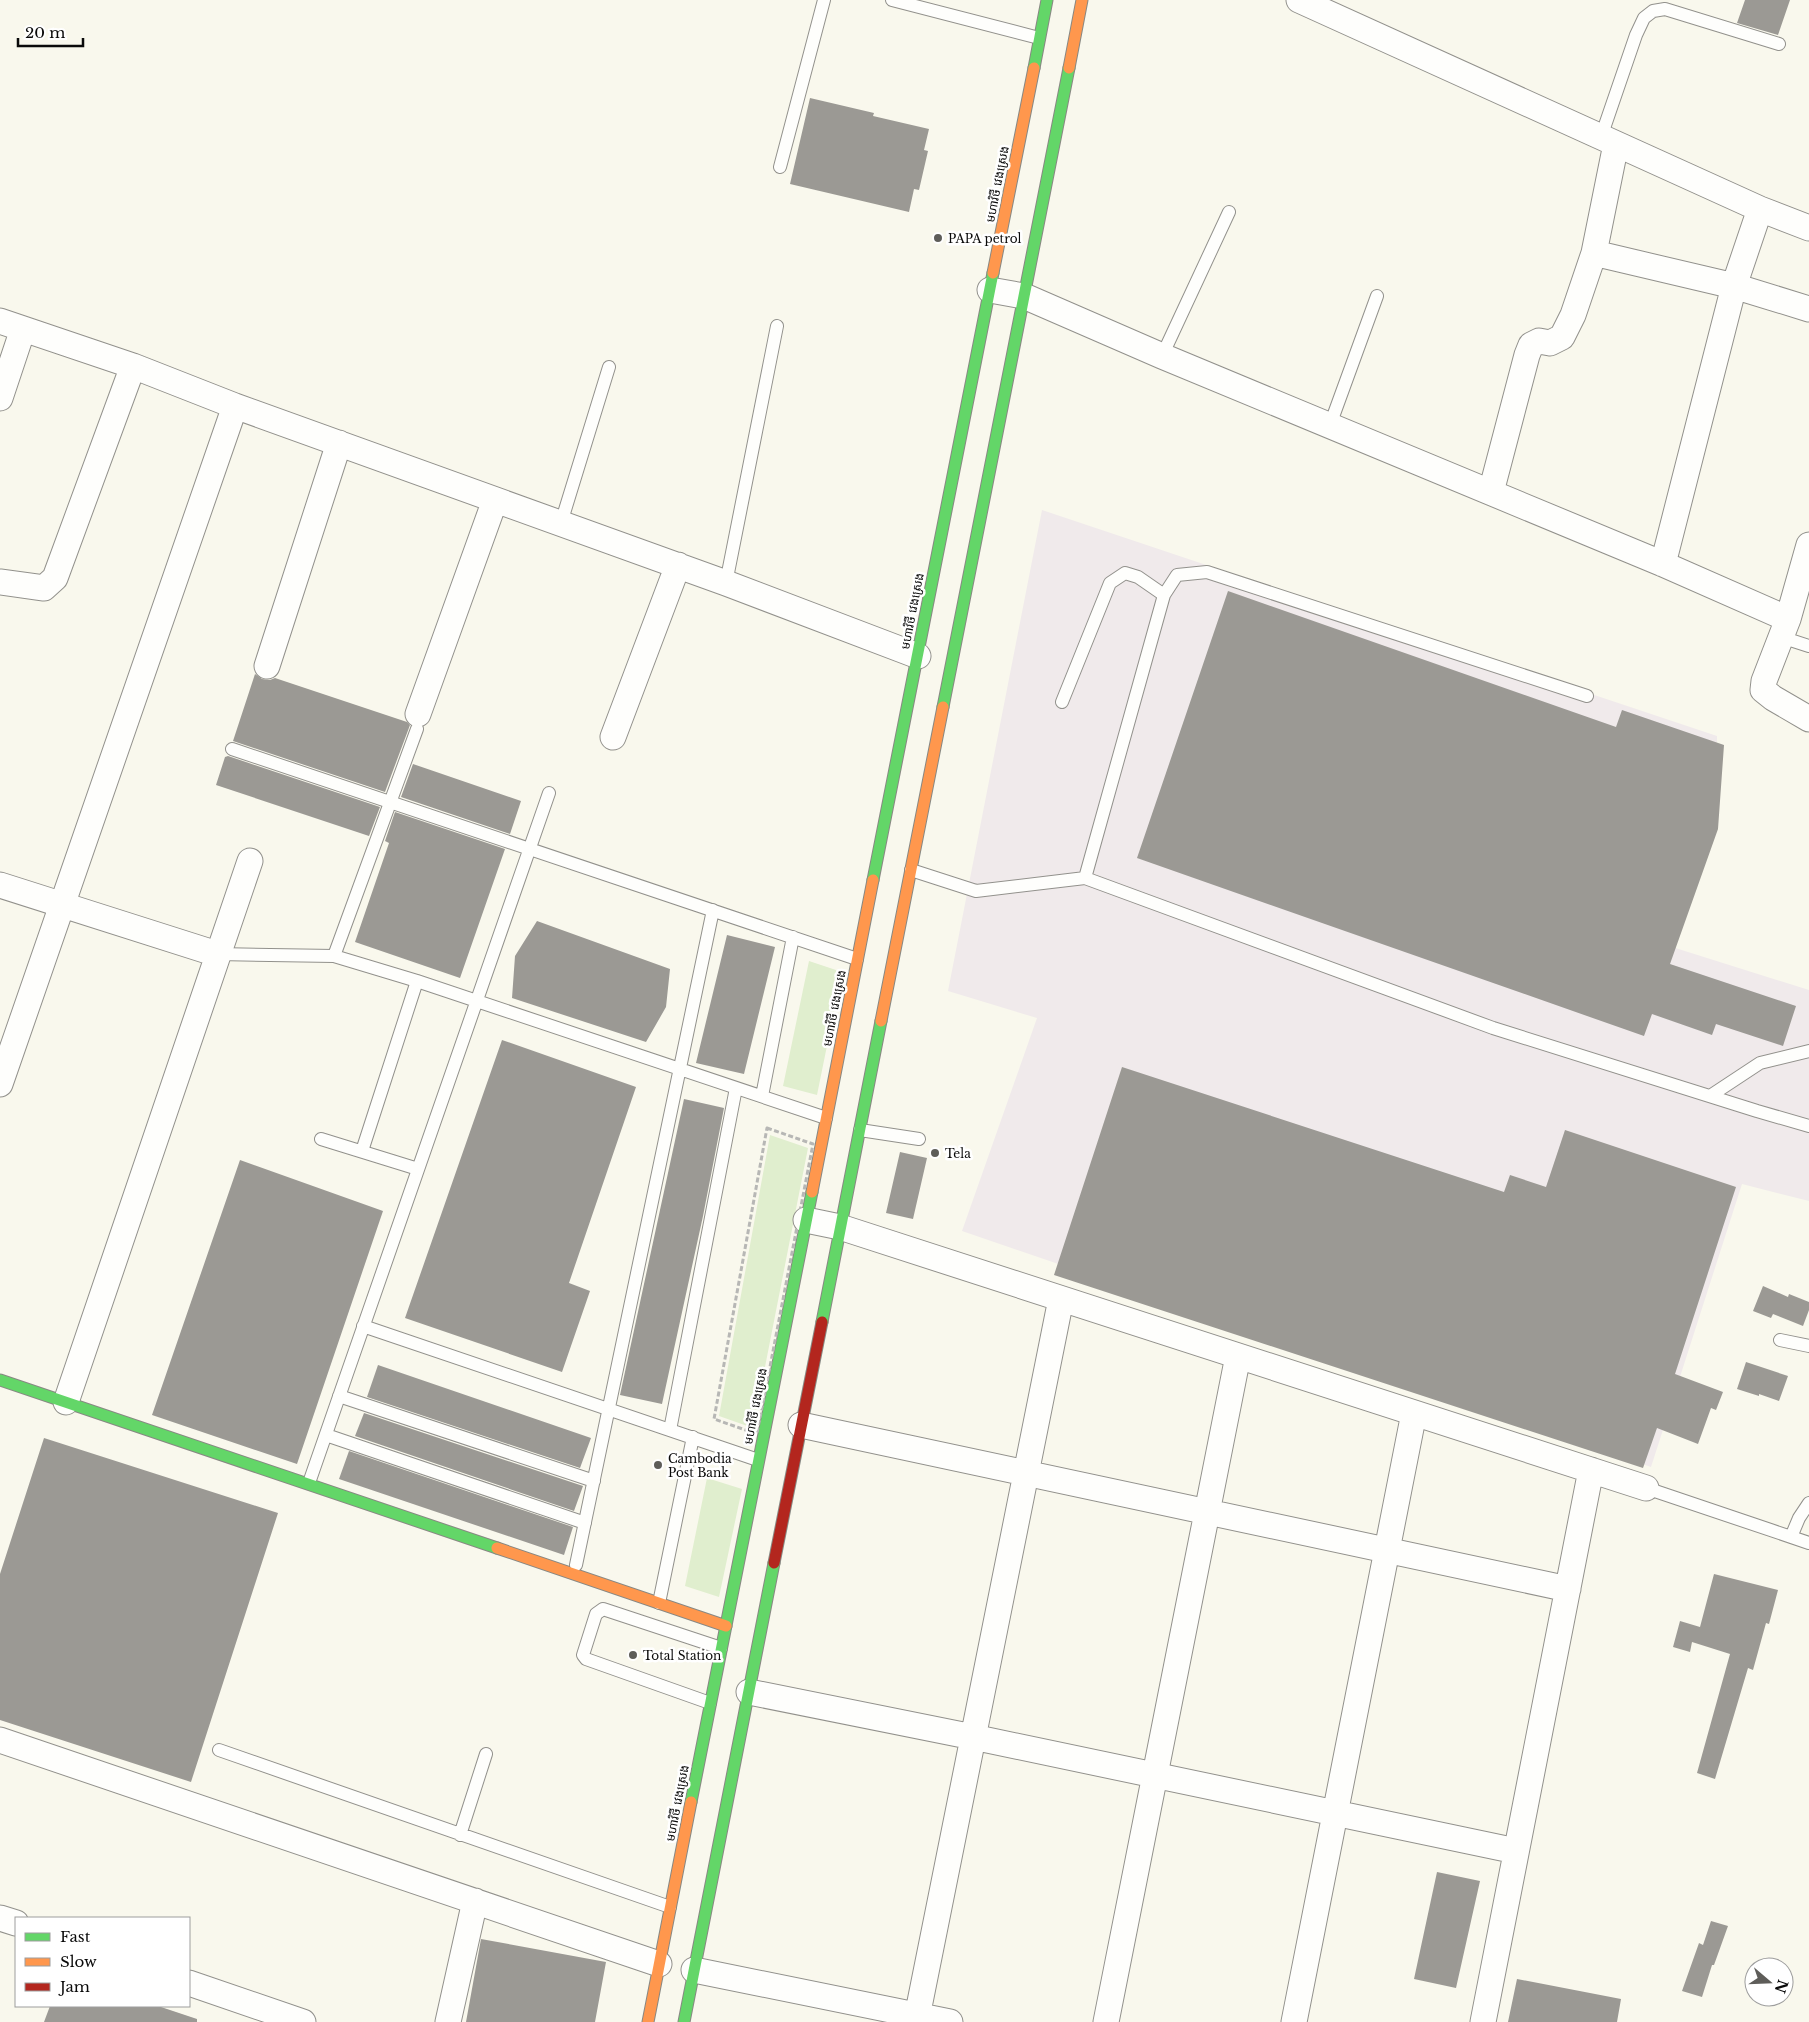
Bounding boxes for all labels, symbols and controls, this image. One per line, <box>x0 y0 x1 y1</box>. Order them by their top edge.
scale bar <box>18 15 82 47</box>
text: 20 m <box>25 23 65 42</box>
street label: មហាវិថី វេងស្រេង <box>982 144 1012 224</box>
place label: PAPA petrol <box>948 231 1022 246</box>
marker: PAPA petrol <box>932 232 944 244</box>
street label: មហាវិថី វេងស្រេង <box>897 571 927 651</box>
street label: មហាវិថី វេងស្រេង <box>819 968 849 1048</box>
place label: Tela <box>945 1146 971 1161</box>
marker: Tela <box>929 1147 941 1159</box>
street label: មហាវិថី វេងស្រេង <box>740 1366 770 1446</box>
place label: Cambodia Post Bank <box>668 1451 732 1480</box>
marker: Cambodia Post Bank <box>652 1459 664 1471</box>
place label: Total Station <box>643 1648 721 1663</box>
marker: Total Station <box>627 1649 639 1661</box>
street label: មហាវិថី វេងស្រេង <box>662 1763 692 1843</box>
legend <box>15 1917 190 2007</box>
text: Fast <box>60 1927 91 1946</box>
text: Slow <box>60 1952 97 1971</box>
north arrow <box>1744 1957 1794 2007</box>
text: Jam <box>58 1977 90 1996</box>
text: N <box>1771 1977 1792 1995</box>

